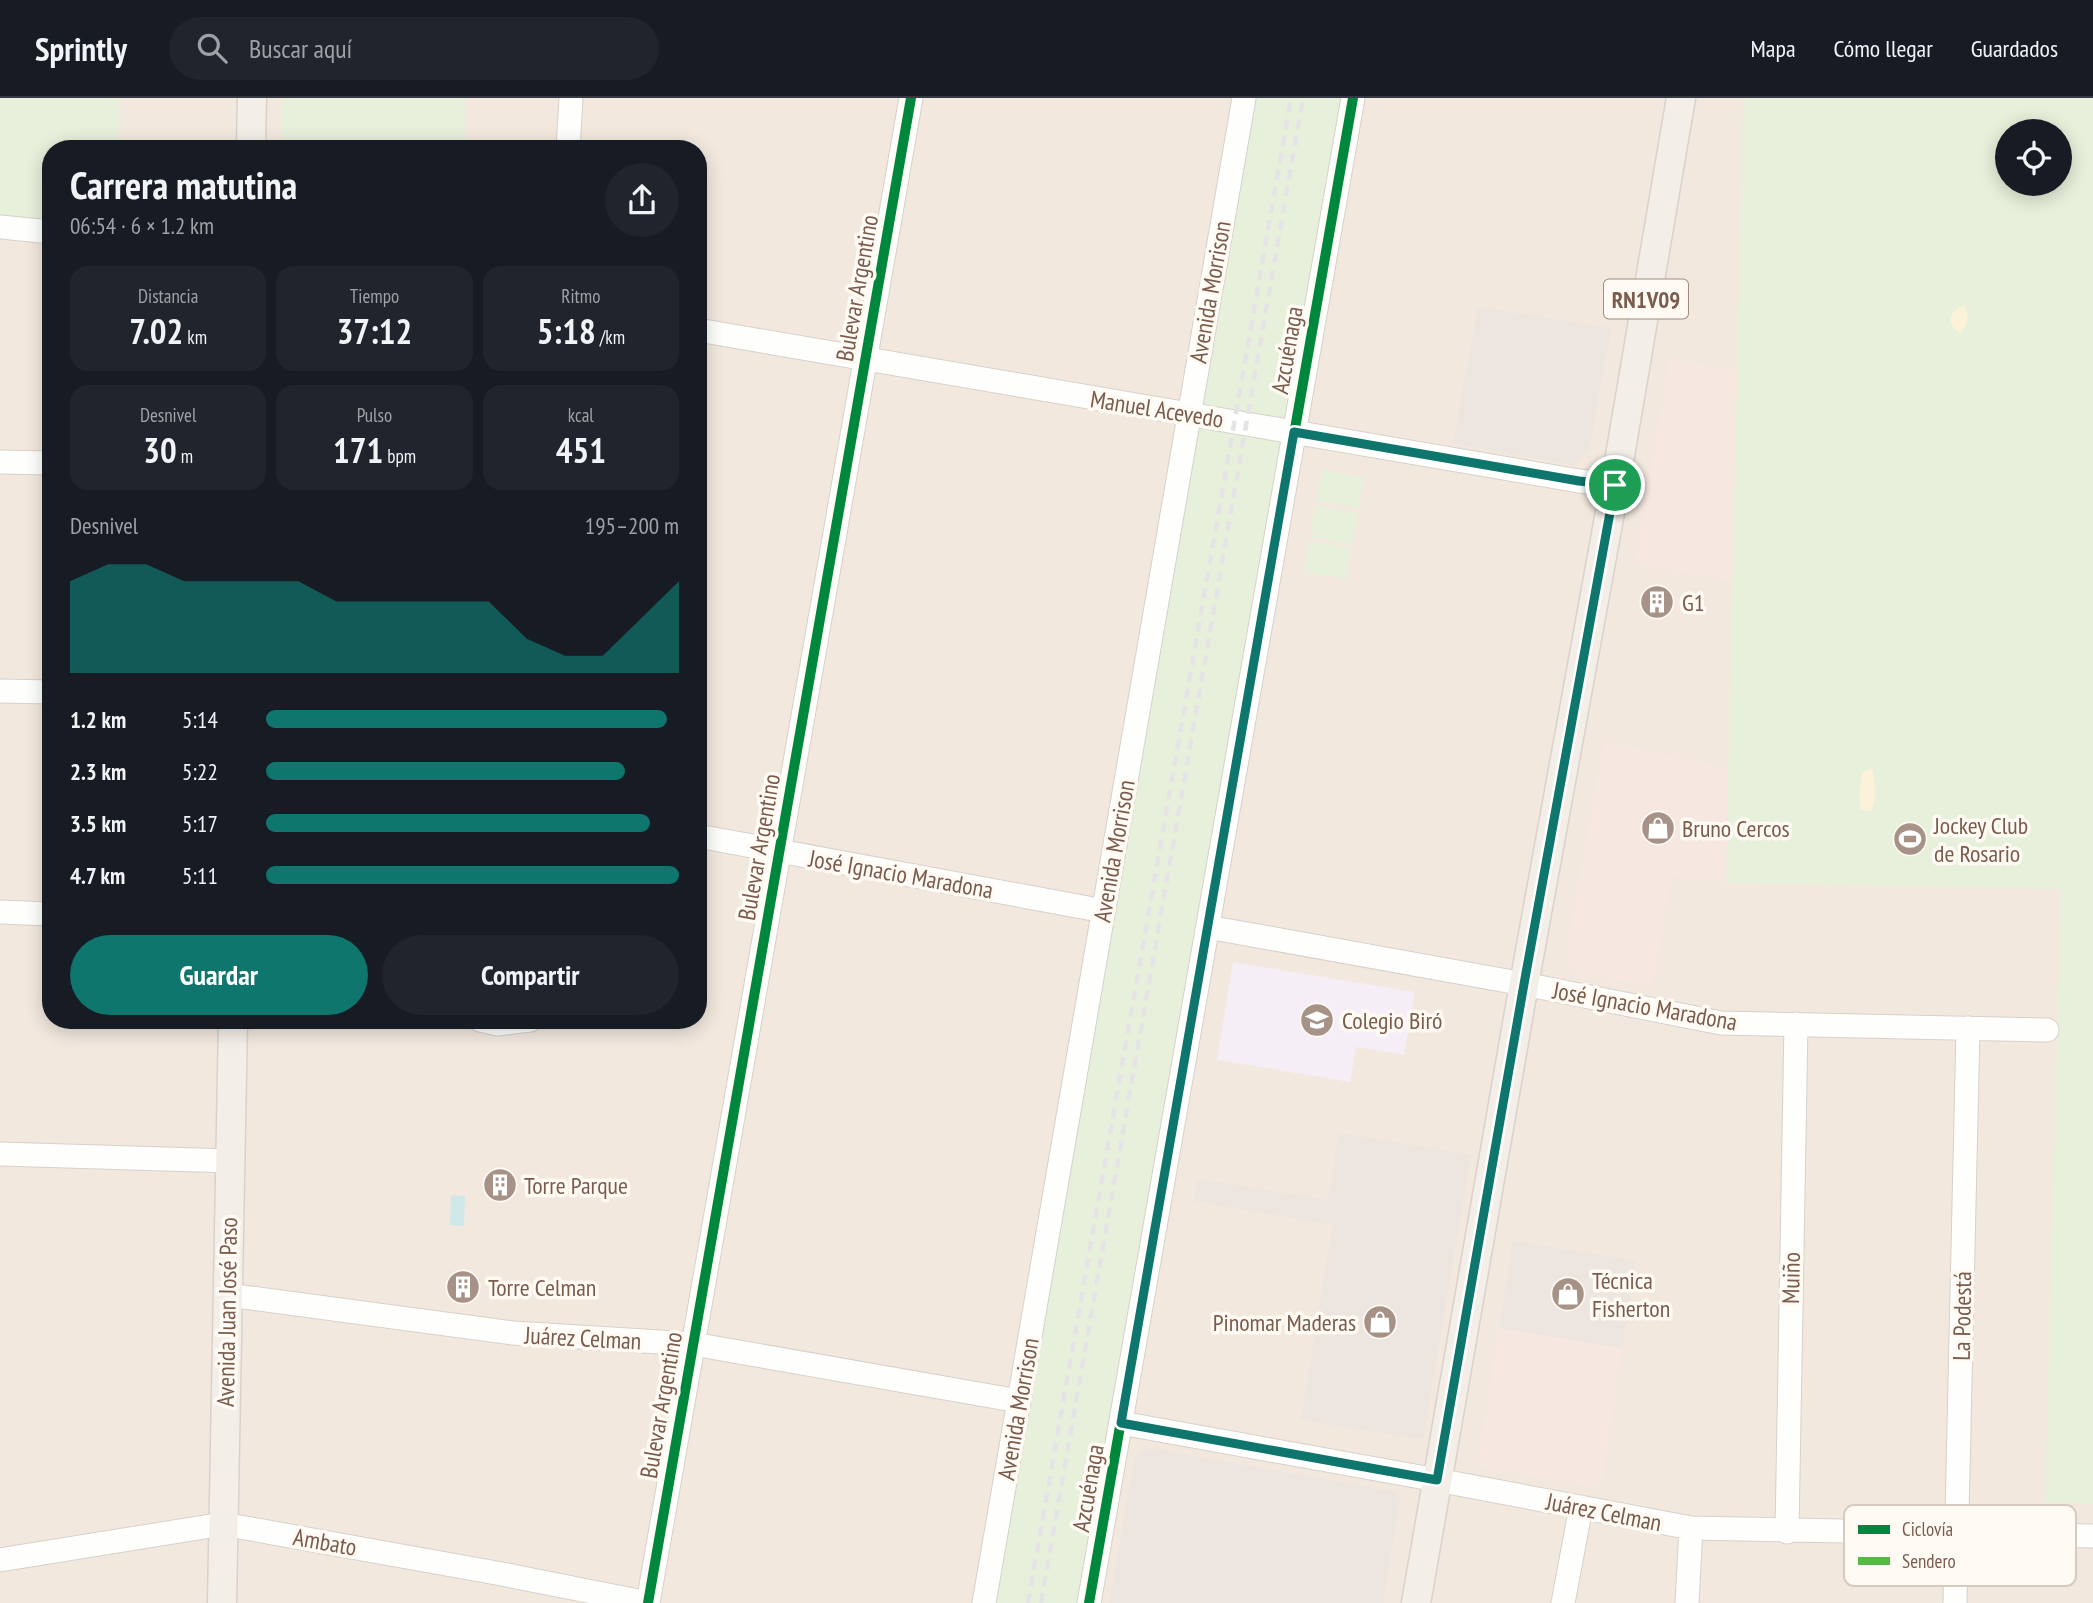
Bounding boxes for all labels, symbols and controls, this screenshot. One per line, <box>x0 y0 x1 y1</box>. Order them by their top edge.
search box <box>169 17 659 80</box>
text: Sprintly <box>35 27 127 70</box>
icon: search <box>193 29 231 67</box>
text: Buscar aquí <box>249 32 352 65</box>
text: Mapa <box>1751 33 1796 64</box>
text: Cómo llegar <box>1834 33 1933 64</box>
text: Guardados <box>1971 33 2058 64</box>
map controls <box>1995 119 2072 196</box>
button: locate <box>1995 119 2072 196</box>
text: Carrera matutina <box>70 160 297 209</box>
button: share <box>605 163 679 237</box>
text: 06:54 · 6 × 1.2 km <box>70 211 214 240</box>
street label: Bulevar Argentino <box>829 212 885 364</box>
street label: Avenida Morrison <box>1182 219 1238 365</box>
road number: RN1V09 <box>1604 280 1688 318</box>
text: Distancia <box>138 284 198 308</box>
text: Tiempo <box>350 284 399 308</box>
text: Ritmo <box>561 284 600 308</box>
street label: Azcuénaga <box>1264 304 1310 396</box>
text: 7.02 <box>129 308 183 354</box>
text: 37:12 <box>337 308 412 354</box>
text: 5:18 <box>537 308 596 354</box>
text: km <box>183 325 207 349</box>
text: /km <box>596 325 625 349</box>
street label: Manuel Acevedo <box>1088 383 1226 435</box>
text: Desnivel <box>140 403 196 427</box>
text: Pulso <box>357 403 392 427</box>
text: kcal <box>568 403 594 427</box>
text: 30 <box>143 427 177 473</box>
text: 171 <box>333 427 383 473</box>
text: 451 <box>556 427 606 473</box>
text: m <box>177 444 193 468</box>
text: bpm <box>383 444 416 468</box>
pin <box>1585 455 1645 515</box>
icon: arrive <box>1596 466 1634 504</box>
text: Desnivel <box>70 511 138 540</box>
text: 195–200 m <box>585 511 679 540</box>
building icon: G1 <box>1638 583 1676 621</box>
place label: G1 <box>1682 587 1705 618</box>
text: 1.2 km <box>70 705 126 734</box>
text: 5:14 <box>182 705 218 734</box>
text: 2.3 km <box>70 757 126 786</box>
text: 5:22 <box>182 757 218 786</box>
street label: Bulevar Argentino <box>731 771 787 923</box>
street label: Avenida Morrison <box>1086 778 1142 924</box>
text: 3.5 km <box>70 809 126 838</box>
text: 5:17 <box>182 809 218 838</box>
shop icon: Bruno Cercos <box>1639 809 1677 847</box>
place label: Jockey Club de Rosario <box>1933 810 2028 869</box>
place label: Bruno Cercos <box>1682 813 1790 844</box>
sports icon: Jockey Club de Rosario <box>1891 820 1929 858</box>
street label: José Ignacio Maradona <box>805 842 996 905</box>
text: 4.7 km <box>70 861 125 890</box>
text: 5:11 <box>182 861 218 890</box>
button: Guardar <box>70 935 368 1015</box>
button: Compartir <box>382 935 679 1015</box>
street label: José Ignacio Maradona <box>1549 974 1740 1037</box>
school or university icon: Colegio Biró <box>1298 1001 1336 1039</box>
place label: Colegio Biró <box>1342 1005 1443 1036</box>
building icon: Torre Parque <box>481 1166 519 1204</box>
place label: Torre Parque <box>524 1170 628 1201</box>
street label: Avenida Juan José Paso <box>210 1217 244 1407</box>
street label: Muiño <box>1775 1252 1807 1304</box>
place label: Técnica Fisherton <box>1592 1265 1670 1324</box>
building icon: Torre Celman <box>444 1268 482 1306</box>
street label: La Podestá <box>1946 1271 1978 1361</box>
place label: Torre Celman <box>488 1272 596 1303</box>
shop icon: Técnica Fisherton <box>1549 1275 1587 1313</box>
shop icon: Pinomar Maderas <box>1361 1303 1399 1341</box>
place label: Pinomar Maderas <box>1213 1307 1356 1338</box>
street label: Juárez Celman <box>523 1319 642 1357</box>
street label: Bulevar Argentino <box>633 1329 689 1481</box>
street label: Avenida Morrison <box>990 1336 1046 1482</box>
street label: Azcuénaga <box>1065 1442 1111 1534</box>
street label: Juárez Celman <box>1543 1485 1664 1538</box>
legend <box>1844 1505 2076 1586</box>
text: Ciclovía <box>1902 1517 1953 1541</box>
street label: Ambato <box>291 1521 359 1563</box>
text: Sendero <box>1902 1549 1956 1573</box>

